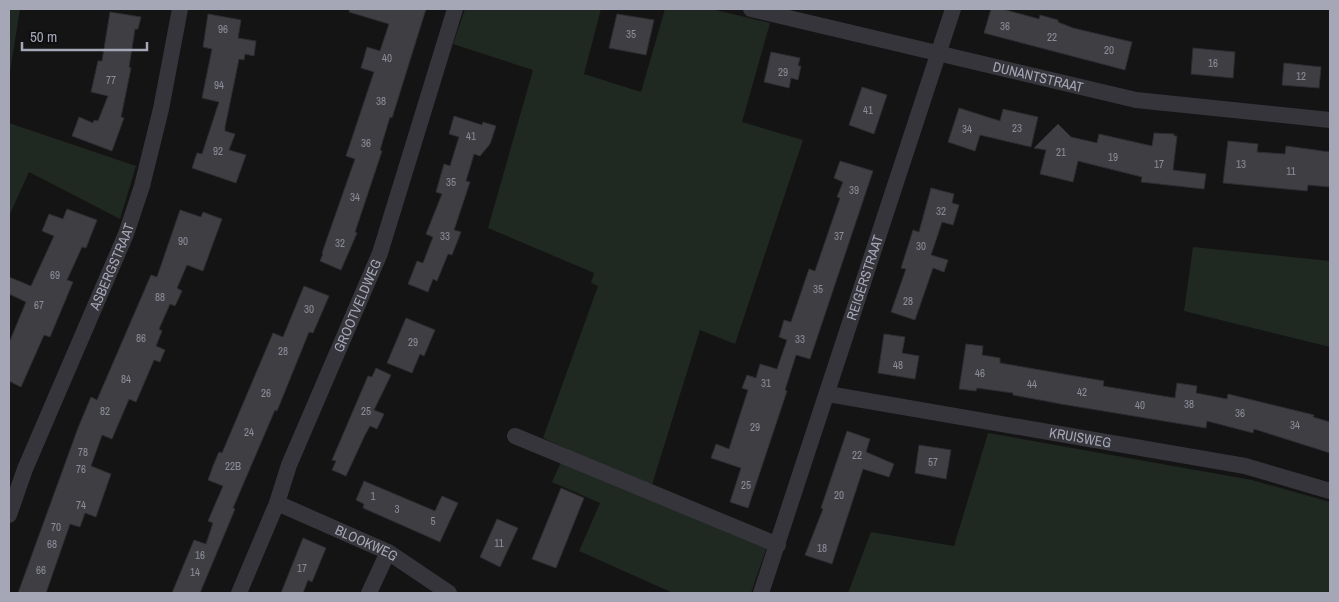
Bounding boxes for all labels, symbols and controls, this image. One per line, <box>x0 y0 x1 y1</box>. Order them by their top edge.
house number: 36 <box>1000 19 1010 33</box>
scale bar <box>22 20 148 52</box>
house number: 96 <box>218 22 228 36</box>
text: 50 m <box>30 26 57 47</box>
house number: 35 <box>626 27 636 41</box>
house number: 22 <box>1047 30 1057 44</box>
house number: 20 <box>1104 43 1114 57</box>
house number: 40 <box>382 51 392 65</box>
house number: 16 <box>1208 56 1218 70</box>
street label: DUNANTSTRAAT <box>991 57 1085 96</box>
house number: 29 <box>778 65 788 79</box>
house number: 12 <box>1296 69 1306 83</box>
house number: 77 <box>106 73 116 87</box>
house number: 94 <box>214 78 224 92</box>
house number: 38 <box>376 94 386 108</box>
house number: 41 <box>863 103 873 117</box>
house number: 23 <box>1012 121 1022 135</box>
house number: 34 <box>962 122 972 136</box>
house number: 41 <box>466 129 476 143</box>
house number: 36 <box>361 136 371 150</box>
house number: 92 <box>213 144 223 158</box>
house number: 21 <box>1056 145 1066 159</box>
house number: 19 <box>1108 150 1118 164</box>
house number: 17 <box>1154 157 1164 171</box>
house number: 13 <box>1236 157 1246 171</box>
house number: 11 <box>1286 164 1296 178</box>
house number: 35 <box>446 175 456 189</box>
house number: 39 <box>849 183 859 197</box>
house number: 34 <box>350 190 360 204</box>
house number: 32 <box>936 204 946 218</box>
street label: ASBERGSTRAAT <box>85 221 138 314</box>
house number: 33 <box>440 229 450 243</box>
house number: 37 <box>834 229 844 243</box>
street label: REIGERSTRAAT <box>842 233 887 322</box>
house number: 90 <box>178 234 188 248</box>
house number: 32 <box>335 236 345 250</box>
house number: 30 <box>916 239 926 253</box>
street label: GROOTVELDWEG <box>330 256 385 355</box>
house number: 69 <box>50 268 60 282</box>
house number: 35 <box>813 282 823 296</box>
house number: 88 <box>155 290 165 304</box>
house number: 28 <box>903 294 913 308</box>
house number: 67 <box>34 298 44 312</box>
house number: 30 <box>304 302 314 316</box>
house number: 86 <box>136 331 146 345</box>
house number: 33 <box>795 332 805 346</box>
house number: 29 <box>408 335 418 349</box>
house number: 28 <box>278 344 288 358</box>
house number: 48 <box>893 358 903 372</box>
house number: 46 <box>975 366 985 380</box>
house number: 84 <box>121 372 131 386</box>
house number: 31 <box>761 376 771 390</box>
house number: 44 <box>1027 377 1037 391</box>
house number: 42 <box>1077 385 1087 399</box>
house number: 26 <box>261 386 271 400</box>
house number: 38 <box>1184 397 1194 411</box>
house number: 40 <box>1135 398 1145 412</box>
house number: 82 <box>100 404 110 418</box>
house number: 25 <box>361 404 371 418</box>
house number: 36 <box>1235 406 1245 420</box>
house number: 34 <box>1290 418 1300 432</box>
house number: 29 <box>750 420 760 434</box>
street label: KRUISWEG <box>1048 423 1113 452</box>
house number: 24 <box>244 425 254 439</box>
house number: 78 <box>78 445 88 459</box>
house number: 22 <box>852 448 862 462</box>
house number: 57 <box>928 455 938 469</box>
house number: 22B <box>225 459 241 473</box>
house number: 76 <box>76 462 86 476</box>
house number: 25 <box>741 478 751 492</box>
house number: 20 <box>834 488 844 502</box>
house number: 1 <box>370 489 376 503</box>
house number: 74 <box>76 498 86 512</box>
house number: 3 <box>394 502 400 516</box>
house number: 5 <box>430 514 436 528</box>
house number: 70 <box>51 520 61 534</box>
street label: BLOOKWEG <box>332 521 402 565</box>
house number: 11 <box>494 536 504 550</box>
house number: 68 <box>47 537 57 551</box>
house number: 18 <box>817 541 827 555</box>
house number: 16 <box>195 548 205 562</box>
house number: 17 <box>297 561 307 575</box>
house number: 66 <box>36 563 46 577</box>
house number: 14 <box>190 565 200 579</box>

